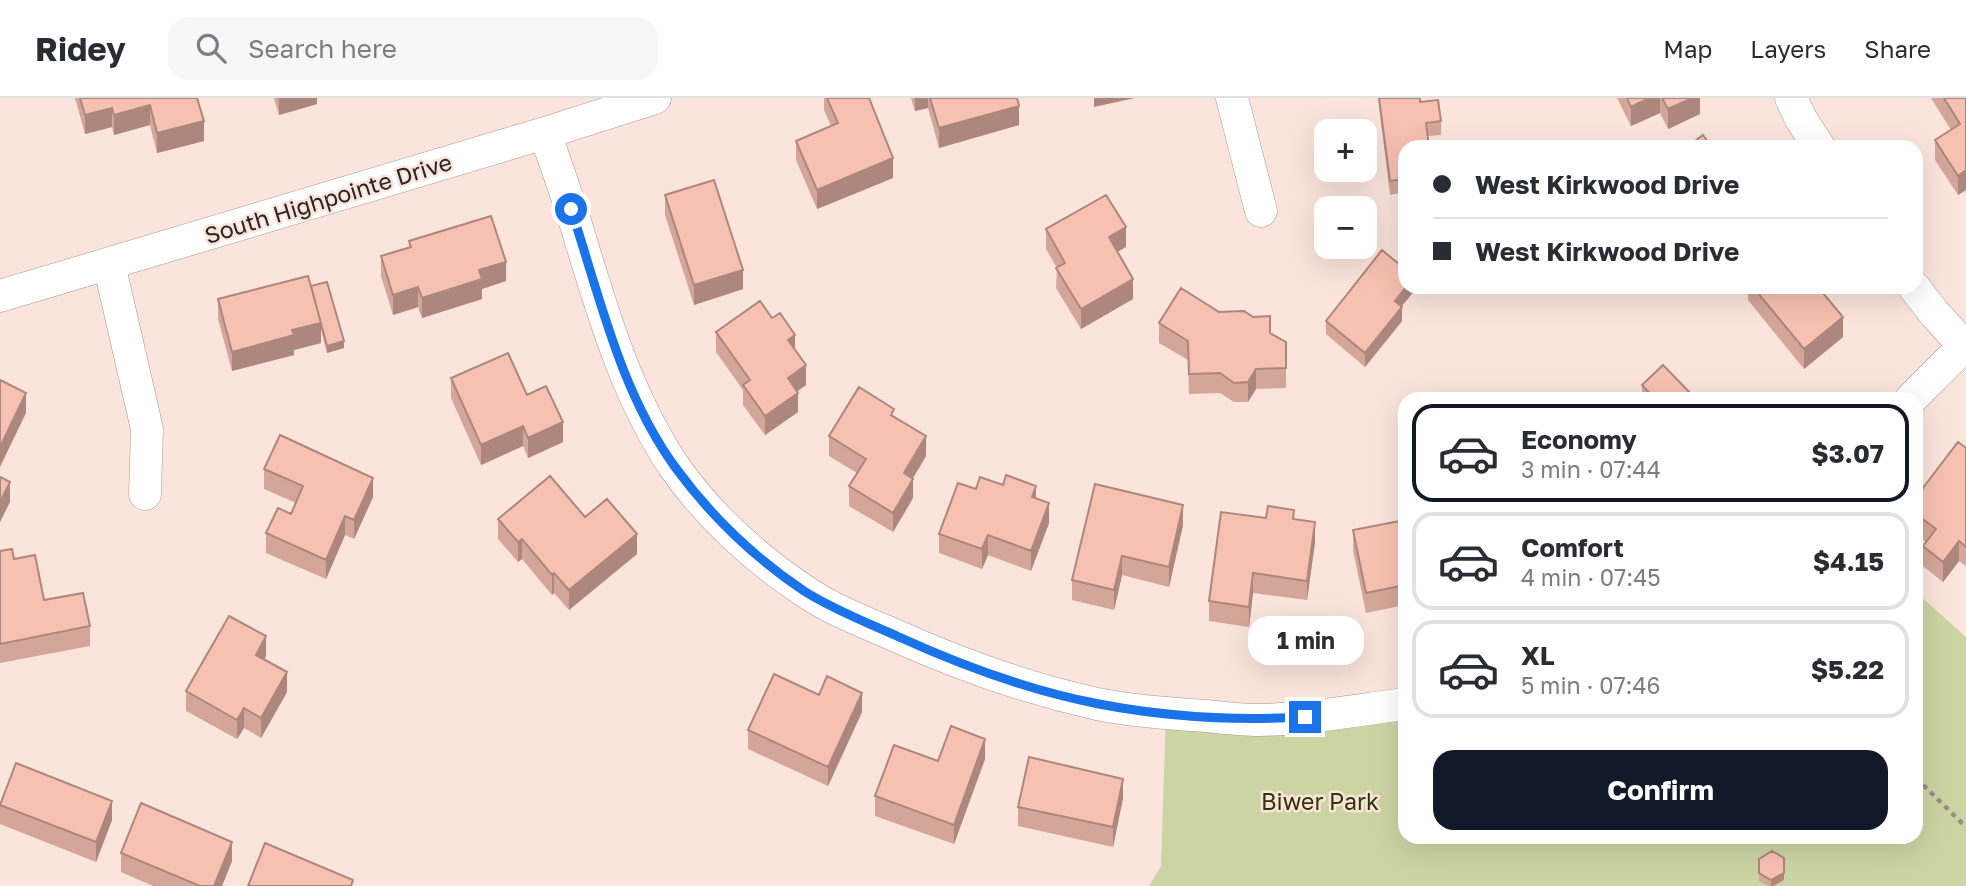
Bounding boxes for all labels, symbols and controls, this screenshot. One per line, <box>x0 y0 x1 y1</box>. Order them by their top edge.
search box <box>168 17 658 80</box>
text: Ridey <box>35 29 126 68</box>
icon: search <box>192 29 230 67</box>
text: Search here <box>248 33 397 64</box>
text: Map <box>1663 34 1712 63</box>
text: Layers <box>1750 34 1826 63</box>
text: Share <box>1864 34 1931 63</box>
map controls <box>1314 119 1377 259</box>
button: + <box>1314 119 1377 182</box>
street label: South Highpointe Drive <box>201 147 455 249</box>
text: West Kirkwood Drive <box>1475 169 1739 200</box>
route start <box>555 193 587 225</box>
button: − <box>1314 196 1377 259</box>
text: West Kirkwood Drive <box>1475 236 1739 267</box>
icon: car <box>1437 422 1500 485</box>
text: Economy <box>1521 424 1637 455</box>
text: $3.07 <box>1811 438 1884 469</box>
text: 3 min · 07:44 <box>1521 455 1661 483</box>
icon: car <box>1437 530 1500 593</box>
text: Comfort <box>1521 532 1624 563</box>
text: $4.15 <box>1813 546 1884 577</box>
text: 4 min · 07:45 <box>1521 563 1661 591</box>
callout: 1 min <box>1247 616 1363 664</box>
text: 1 min <box>1277 626 1335 654</box>
icon: car <box>1437 638 1500 701</box>
text: XL <box>1521 640 1555 671</box>
text: $5.22 <box>1811 654 1884 685</box>
text: 5 min · 07:46 <box>1521 671 1660 699</box>
route end <box>1289 701 1321 733</box>
button: Confirm <box>1433 750 1888 830</box>
park label: Biwer Park <box>1261 787 1379 815</box>

